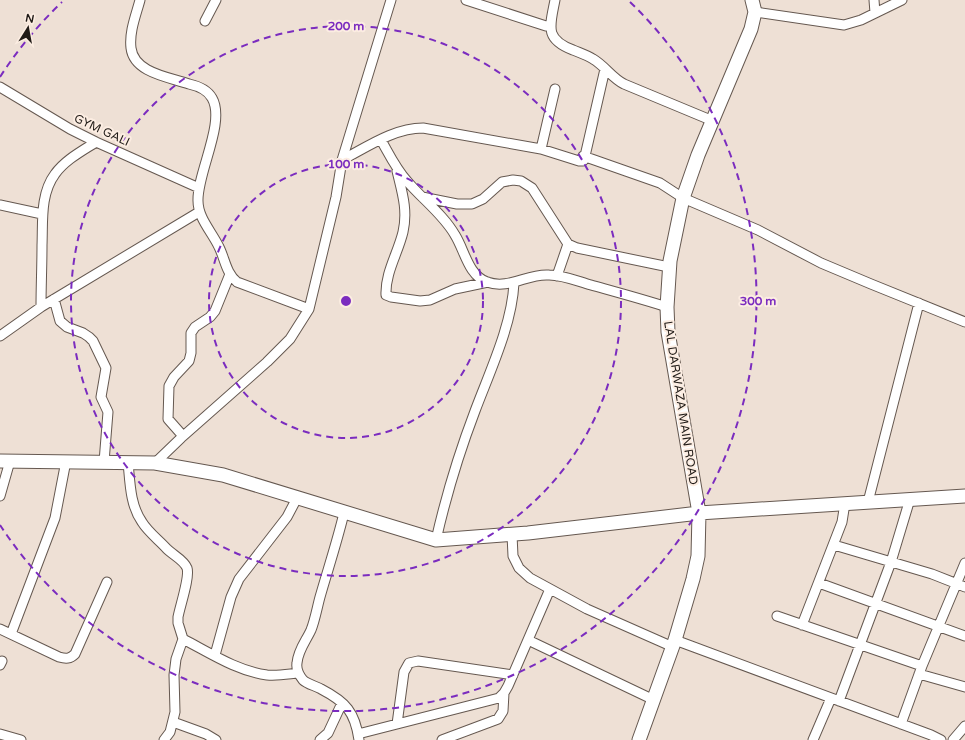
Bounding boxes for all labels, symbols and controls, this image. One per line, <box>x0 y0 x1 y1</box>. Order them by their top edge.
north arrow <box>8 8 48 48</box>
text: N <box>24 11 35 26</box>
text: 200 m <box>328 19 364 33</box>
street label: GYM GALI <box>72 111 132 149</box>
text: 100 m <box>328 157 364 171</box>
centre of rings <box>339 294 353 308</box>
text: 300 m <box>740 294 776 308</box>
street label: LAL DARWAZA MAIN ROAD <box>661 320 701 486</box>

